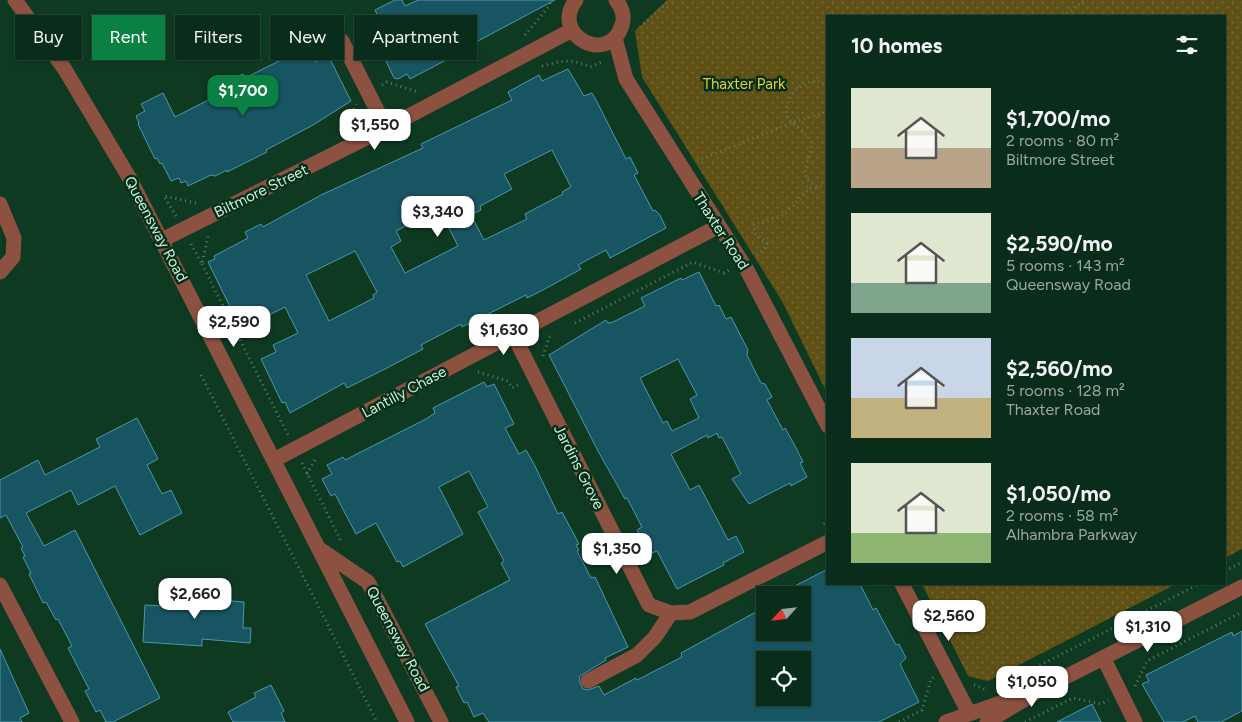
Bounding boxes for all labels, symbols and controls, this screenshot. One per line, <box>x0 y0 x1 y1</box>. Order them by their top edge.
chip: Buy <box>15 15 82 60</box>
chip: Rent <box>92 15 165 60</box>
chip: Filters <box>175 15 260 60</box>
chip: New <box>270 15 344 60</box>
chip: Apartment <box>354 15 477 60</box>
icon: filters <box>1173 31 1201 59</box>
text: 10 homes <box>851 33 942 58</box>
pin: $1,700 <box>202 74 284 117</box>
park label: Thaxter Park <box>703 75 786 93</box>
text: $1,700 <box>218 81 268 100</box>
text: $1,700/mo <box>1006 106 1110 131</box>
pin: $1,550 <box>334 108 416 151</box>
icon: home <box>891 108 951 168</box>
text: $1,550 <box>351 115 399 134</box>
text: 2 rooms · 80 m² <box>1006 131 1119 150</box>
text: Biltmore Street <box>1006 150 1115 169</box>
street label: Biltmore Street <box>211 160 311 221</box>
street label: Queensway Road <box>121 173 191 285</box>
street label: Thaxter Road <box>689 189 753 273</box>
pin: $3,340 <box>397 196 479 238</box>
text: $3,340 <box>412 202 464 221</box>
text: $2,590/mo <box>1006 231 1113 256</box>
icon: home <box>891 233 951 293</box>
text: 5 rooms · 143 m² <box>1006 256 1125 275</box>
text: Queensway Road <box>1006 275 1131 294</box>
pin: $2,590 <box>193 306 275 348</box>
text: $2,590 <box>208 312 260 331</box>
pin: $1,630 <box>463 314 545 356</box>
text: $1,630 <box>480 320 528 339</box>
text: $2,560/mo <box>1006 356 1113 381</box>
icon: home <box>891 358 951 418</box>
street label: Lantilly Chase <box>359 362 449 422</box>
text: 5 rooms · 128 m² <box>1006 381 1125 400</box>
text: Thaxter Road <box>1006 400 1100 419</box>
street label: Jardins Grove <box>550 422 608 512</box>
text: $1,050/mo <box>1006 481 1111 506</box>
icon: home <box>891 483 951 543</box>
text: 2 rooms · 58 m² <box>1006 506 1118 525</box>
text: Alhambra Parkway <box>1006 525 1137 544</box>
pin: $1,350 <box>576 532 658 575</box>
text: $1,350 <box>593 539 641 558</box>
pin: $2,660 <box>154 578 236 620</box>
street label: Queensway Road <box>363 583 433 695</box>
text: $2,660 <box>169 584 221 603</box>
north arrow <box>756 586 811 641</box>
map controls <box>756 586 811 706</box>
pin: $2,560 <box>908 600 990 642</box>
text: $2,560 <box>923 606 975 625</box>
pin: $1,310 <box>1107 610 1189 653</box>
text: $1,310 <box>1125 617 1171 636</box>
button: locate <box>756 651 811 706</box>
pin: $1,050 <box>991 666 1073 708</box>
text: $1,050 <box>1007 672 1057 691</box>

